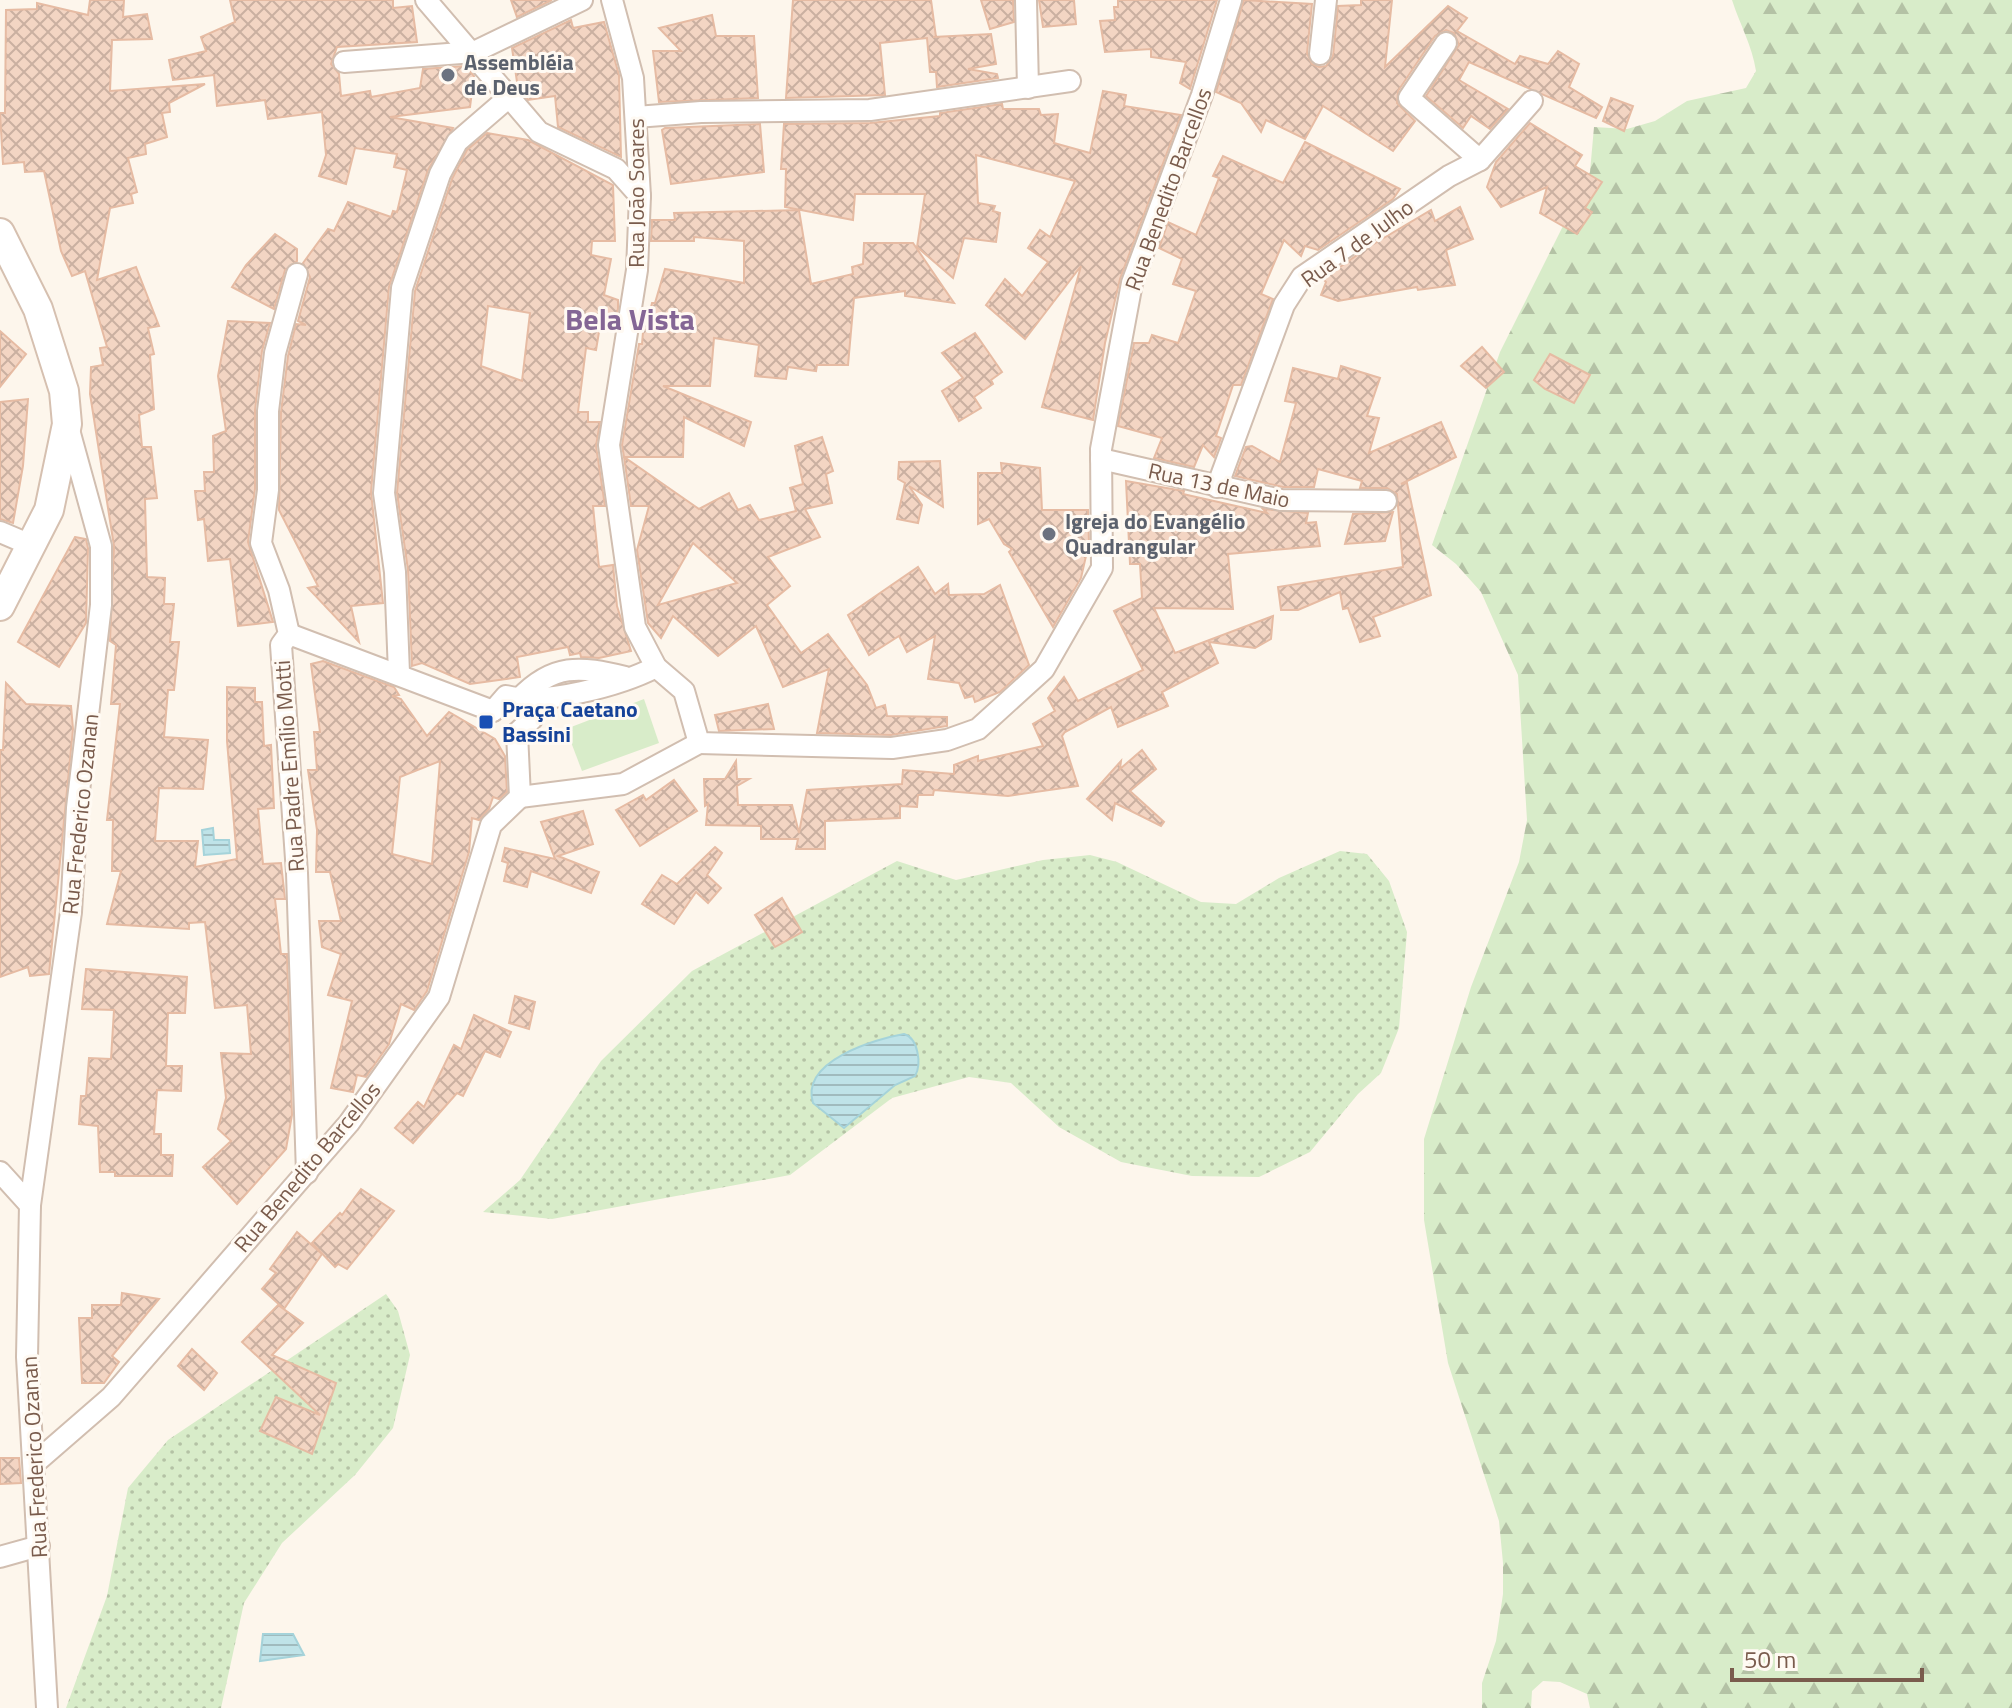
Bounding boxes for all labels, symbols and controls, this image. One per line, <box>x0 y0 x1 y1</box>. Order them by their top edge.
place label: Assembléia de Deus <box>464 45 574 104</box>
marker: Assembléia de Deus <box>439 66 457 84</box>
street label: Rua Benedito Barcellos <box>1115 83 1221 295</box>
street label: Rua João Soares <box>619 118 653 268</box>
street label: Rua 7 de Julho <box>1293 190 1421 296</box>
district label: Bela Vista <box>565 296 695 342</box>
street label: Rua 13 de Maio <box>1145 453 1293 517</box>
place label: Igreja do Evangélio Quadrangular <box>1065 504 1245 563</box>
marker: Igreja do Evangélio Quadrangular <box>1040 525 1058 543</box>
street label: Rua Padre Emílio Motti <box>265 659 313 873</box>
place label: Praça Caetano Bassini <box>502 692 638 751</box>
street label: Rua Frederico Ozanan <box>53 712 107 916</box>
marker: Praça Caetano Bassini <box>477 713 495 731</box>
street label: Rua Benedito Barcellos <box>225 1074 389 1260</box>
street label: Rua Frederico Ozanan <box>12 1355 56 1559</box>
scale bar <box>1732 1632 1922 1682</box>
text: 50 m <box>1744 1641 1796 1677</box>

